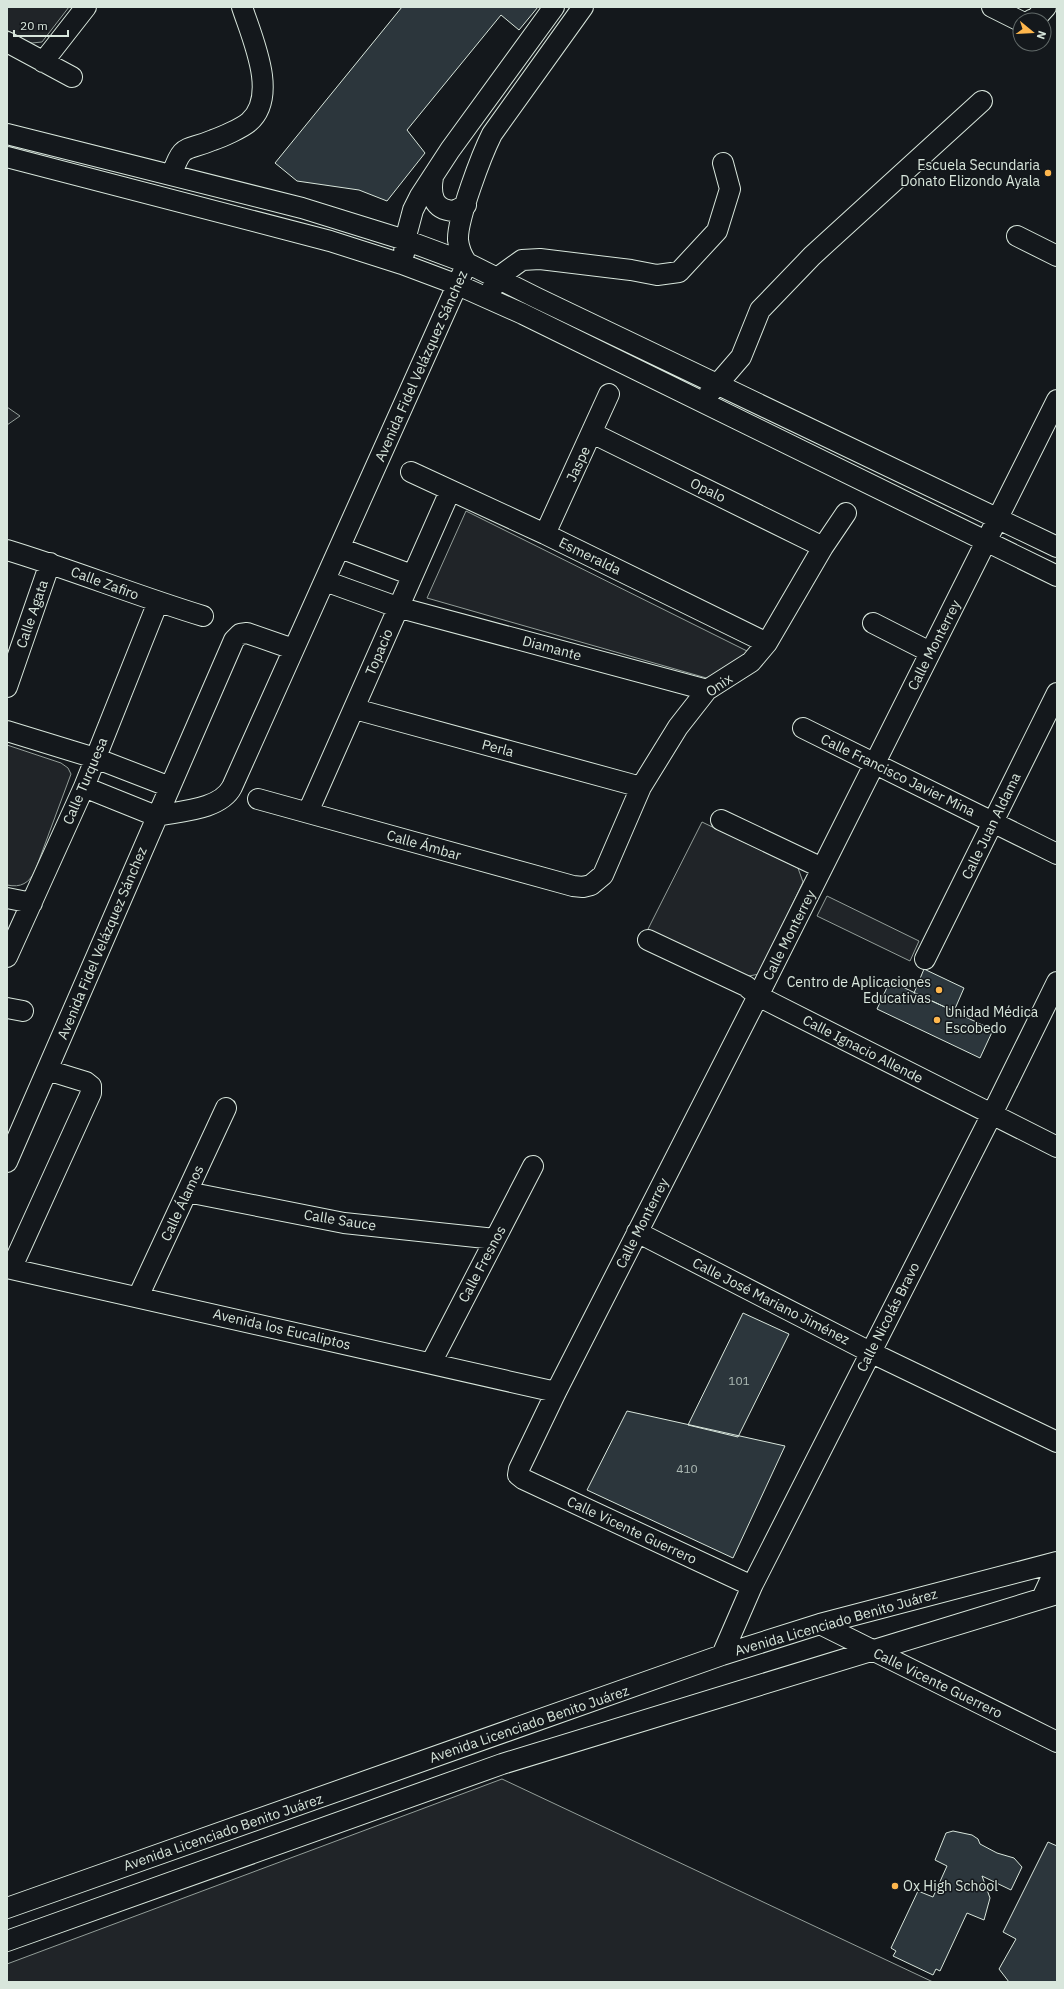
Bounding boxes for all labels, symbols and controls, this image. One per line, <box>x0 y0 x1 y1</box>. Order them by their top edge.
scale bar <box>14 12 68 38</box>
north arrow <box>1012 12 1052 52</box>
text: 20 m <box>20 18 48 33</box>
text: N <box>1034 29 1049 41</box>
place label: Escuela Secundaria Donato Elizondo Ayala <box>900 156 1041 190</box>
marker: Escuela Secundaria Donato Elizondo Ayala <box>1043 168 1053 178</box>
street label: Avenida Fidel Velázquez Sánchez <box>371 267 472 464</box>
street label: Jaspe <box>562 443 594 485</box>
street label: Opalo <box>687 474 729 506</box>
street label: Esmeralda <box>556 533 624 579</box>
street label: Calle Zafiro <box>68 562 142 604</box>
street label: Calle Agata <box>12 577 52 650</box>
street label: Calle Monterrey <box>903 597 965 693</box>
street label: Topacio <box>361 626 397 678</box>
street label: Diamante <box>520 631 584 665</box>
street label: Onix <box>702 669 736 701</box>
street label: Calle Francisco Javier Mina <box>818 730 979 820</box>
street label: Calle Turquesa <box>59 734 112 827</box>
street label: Perla <box>480 735 516 761</box>
street label: Calle Juan Aldama <box>957 769 1025 882</box>
street label: Calle Ámbar <box>385 825 464 864</box>
street label: Avenida Fidel Velázquez Sánchez <box>53 844 151 1042</box>
street label: Calle Monterrey <box>758 887 820 983</box>
place label: Centro de Aplicaciones Educativas <box>787 973 931 1007</box>
marker: Centro de Aplicaciones Educativas <box>934 985 944 995</box>
place label: Unidad Médica Escobedo <box>945 1003 1039 1037</box>
street label: Calle Ignacio Allende <box>800 1011 927 1087</box>
marker: Unidad Médica Escobedo <box>932 1015 942 1025</box>
street label: Calle Álamos <box>156 1162 208 1244</box>
street label: Calle Monterrey <box>611 1175 673 1271</box>
street label: Calle Sauce <box>303 1205 378 1235</box>
street label: Calle Fresnos <box>454 1222 510 1306</box>
street label: Calle José Mariano Jiménez <box>689 1253 853 1349</box>
street label: Calle Nicolás Bravo <box>853 1259 923 1375</box>
street label: Avenida los Eucaliptos <box>211 1304 353 1354</box>
house number: 101 <box>728 1373 750 1388</box>
house number: 410 <box>676 1461 698 1476</box>
street label: Calle Vicente Guerrero <box>564 1492 700 1568</box>
street label: Avenida Licenciado Benito Juárez <box>733 1584 940 1660</box>
street label: Calle Vicente Guerrero <box>871 1644 1006 1722</box>
street label: Avenida Licenciado Benito Juárez <box>427 1681 632 1767</box>
street label: Avenida Licenciado Benito Juárez <box>121 1789 326 1875</box>
place label: Ox High School <box>903 1877 998 1895</box>
marker: Ox High School <box>890 1881 900 1891</box>

